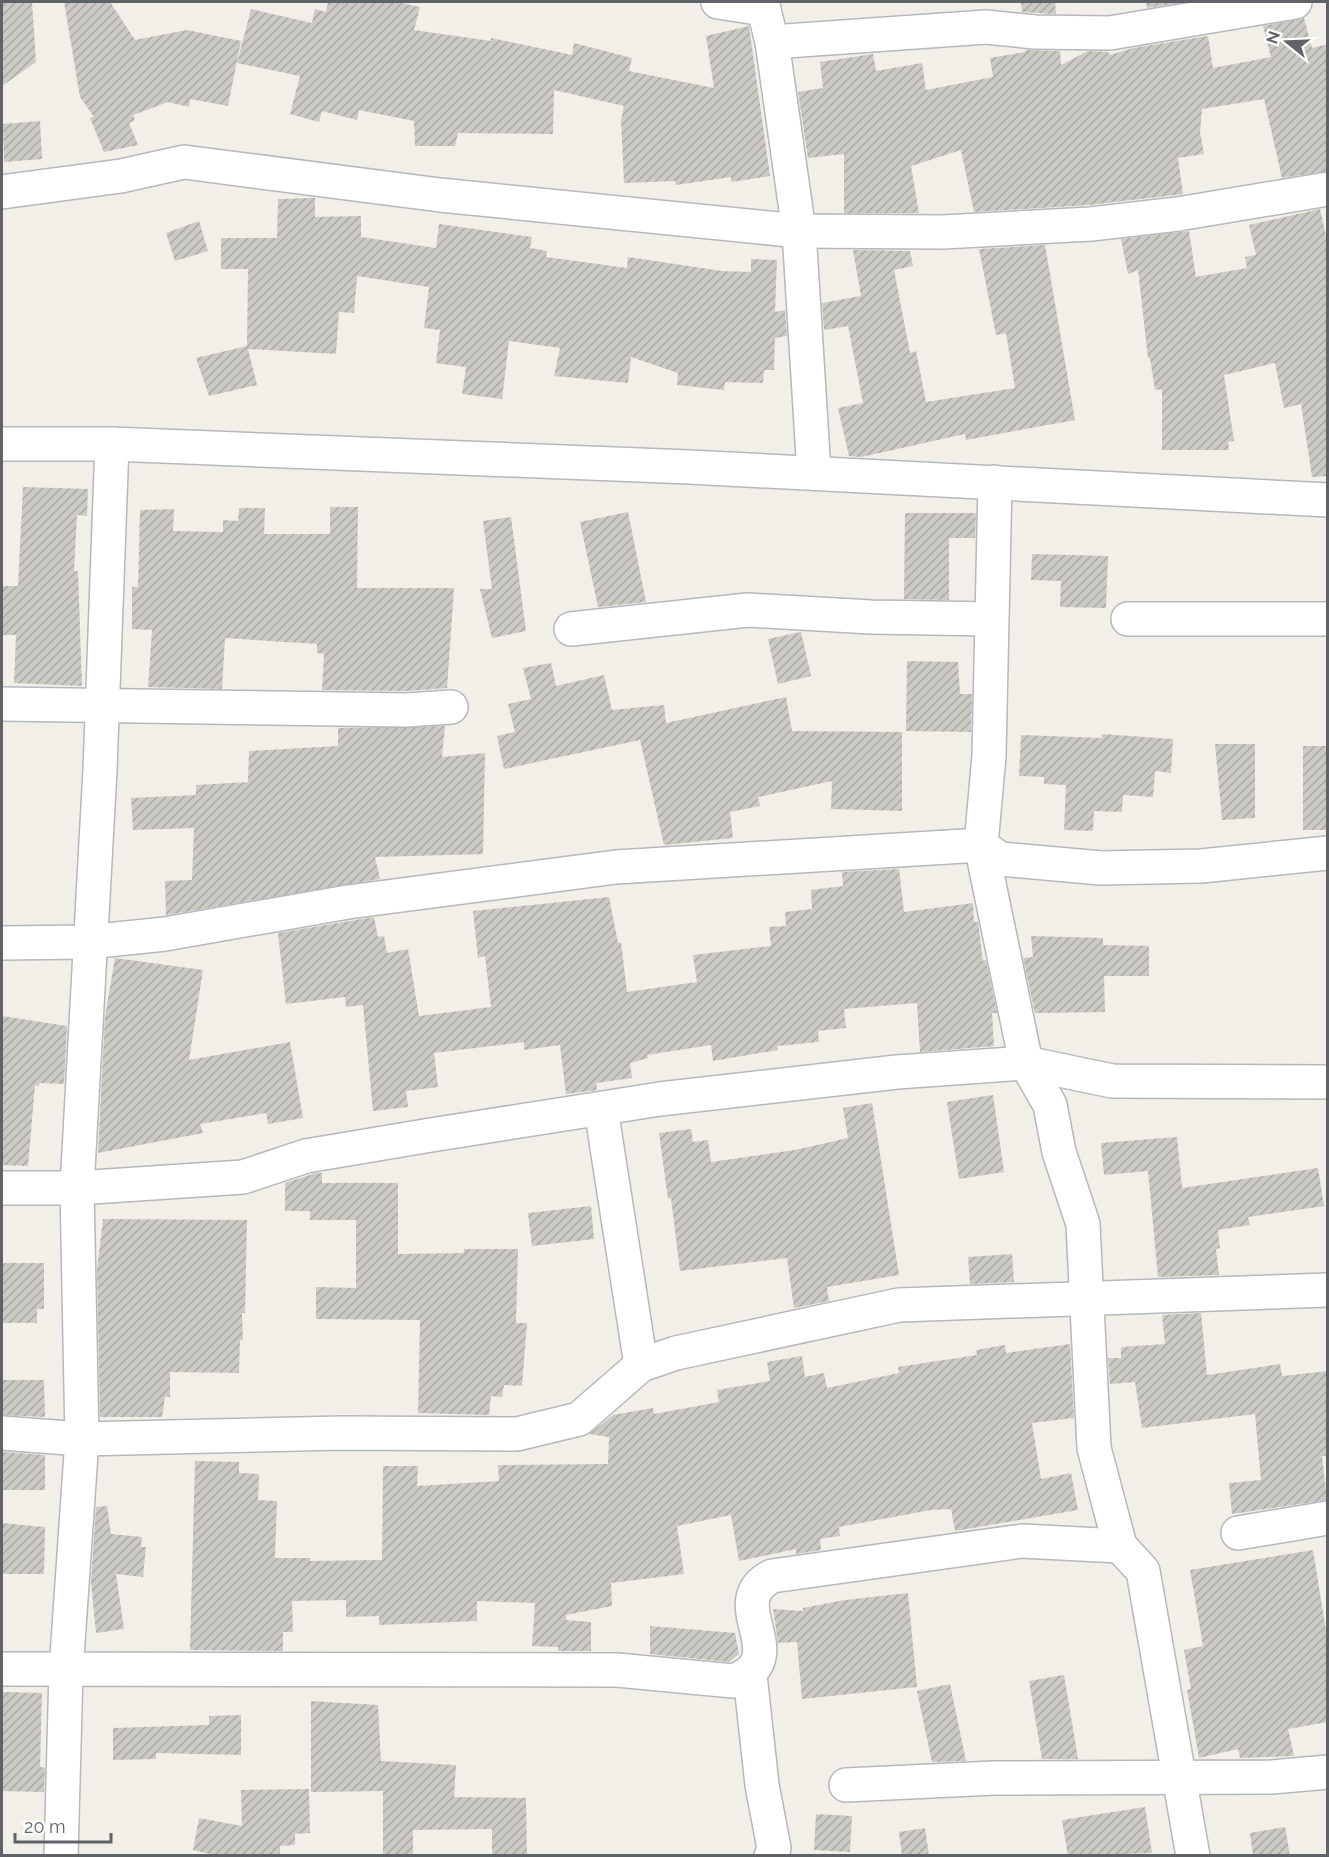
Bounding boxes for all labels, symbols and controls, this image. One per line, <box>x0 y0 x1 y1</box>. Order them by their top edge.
north arrow <box>1257 12 1317 72</box>
text: N <box>1262 29 1284 46</box>
scale bar <box>15 1806 111 1844</box>
text: 20 m <box>24 1816 66 1837</box>

